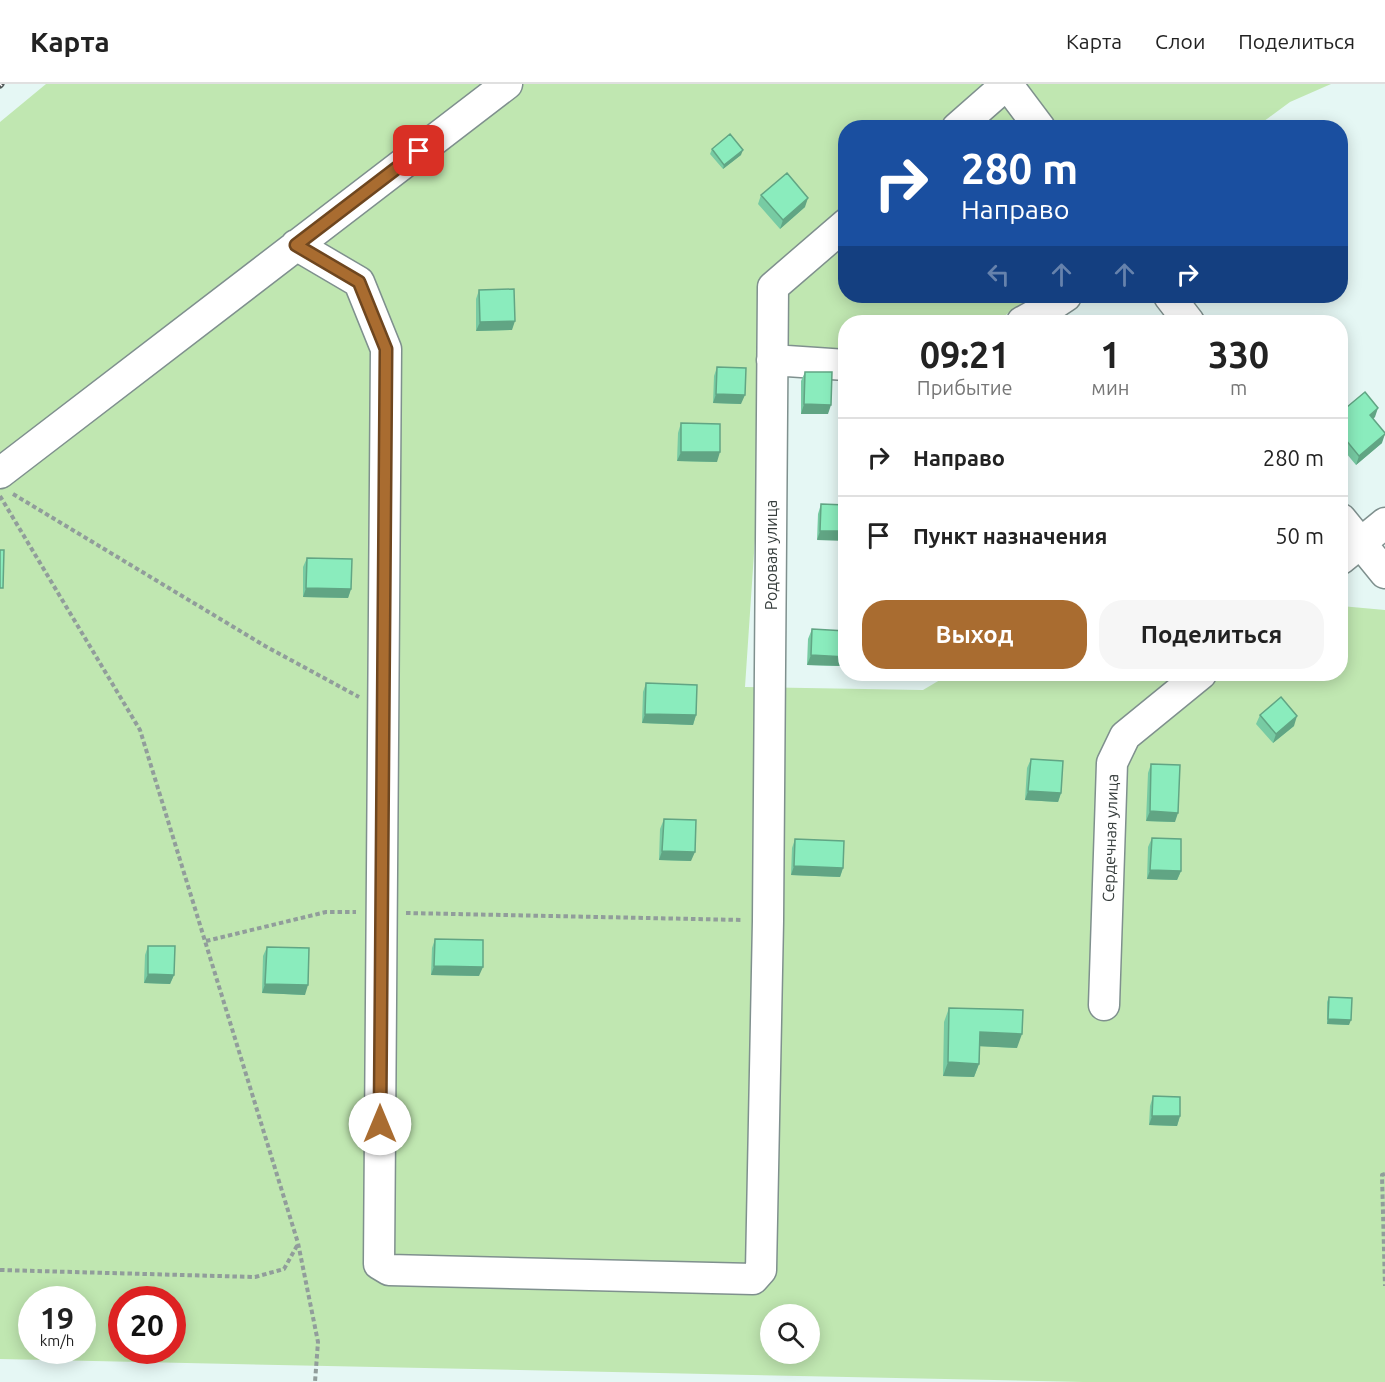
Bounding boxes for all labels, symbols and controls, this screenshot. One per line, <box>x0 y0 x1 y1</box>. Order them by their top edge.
text: Карта <box>30 26 110 57</box>
text: Карта <box>1066 29 1122 53</box>
text: Слои <box>1155 29 1205 53</box>
text: Поделиться <box>1238 29 1355 53</box>
pin <box>393 125 444 176</box>
icon: arrive <box>402 134 435 167</box>
icon: right <box>862 144 940 222</box>
text: 280 m <box>961 145 1078 192</box>
text: Направо <box>961 194 1070 224</box>
icon: left <box>982 258 1015 291</box>
icon: ahead <box>1045 258 1078 291</box>
icon: ahead <box>1108 258 1141 291</box>
icon: right <box>1171 258 1204 291</box>
text: 09:21 <box>920 334 1010 375</box>
text: 1 <box>1100 334 1121 375</box>
text: 330 <box>1208 334 1269 375</box>
text: Прибытие <box>917 376 1013 399</box>
text: мин <box>1091 376 1129 399</box>
text: m <box>1230 376 1247 399</box>
icon: right <box>862 441 895 474</box>
text: Направо <box>913 445 1005 470</box>
text: 280 m <box>1263 445 1324 470</box>
street label: Родовая улица <box>762 500 780 610</box>
icon: arrive <box>862 519 895 552</box>
text: Пункт назначения <box>913 523 1107 548</box>
text: 50 m <box>1275 523 1324 548</box>
button: Выход <box>862 600 1087 669</box>
button: Поделиться <box>1099 600 1324 669</box>
street label: Сердечная улица <box>1099 774 1121 902</box>
position arrow <box>348 1092 412 1156</box>
speed limit sign: 20 <box>108 1286 186 1364</box>
text: 19 <box>40 1301 74 1335</box>
map controls <box>760 1304 820 1364</box>
button: search <box>760 1304 820 1364</box>
text: km/h <box>40 1332 74 1349</box>

